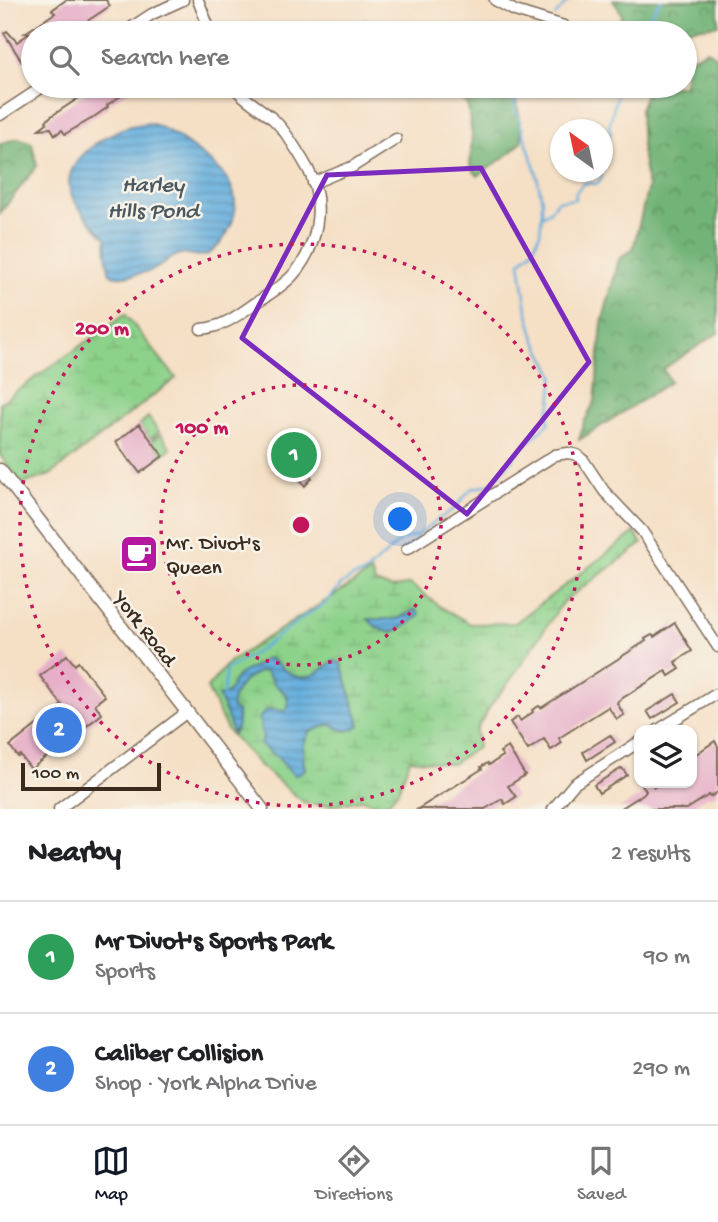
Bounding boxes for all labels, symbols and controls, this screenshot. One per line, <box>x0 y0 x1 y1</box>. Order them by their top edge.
search box <box>21 21 697 98</box>
icon: search <box>45 41 83 79</box>
text: Search here <box>101 44 229 75</box>
north arrow <box>550 119 613 182</box>
water label: Harley Hills Pond <box>107 173 201 226</box>
text: 200 m <box>75 318 129 343</box>
text: 100 m <box>175 417 228 442</box>
pin: 1 <box>271 429 317 481</box>
your location <box>383 502 417 536</box>
centre of rings <box>289 513 313 537</box>
cafe icon: Mr. Divot's Queen <box>118 533 160 575</box>
place label: Mr. Divot's Queen <box>166 533 261 582</box>
street label: York Road <box>105 586 181 674</box>
pin: 2 <box>36 704 82 756</box>
map controls <box>634 725 697 788</box>
button: layers <box>634 725 697 788</box>
scale bar <box>21 760 161 792</box>
text: 100 m <box>32 763 79 786</box>
text: Nearby <box>28 837 121 872</box>
text: 2 results <box>611 841 690 868</box>
text: Mr Divot's Sports Park <box>95 928 332 959</box>
text: 1 <box>46 944 56 971</box>
text: 90 m <box>644 944 690 971</box>
text: Sports <box>95 959 155 986</box>
text: Caliber Collision <box>95 1040 263 1071</box>
text: 2 <box>45 1056 57 1083</box>
text: 290 m <box>632 1056 690 1083</box>
text: Shop · York Alpha Drive <box>95 1071 317 1098</box>
tab: Map <box>92 1142 130 1207</box>
tab: Directions <box>315 1142 392 1207</box>
tab: Saved <box>577 1142 626 1207</box>

